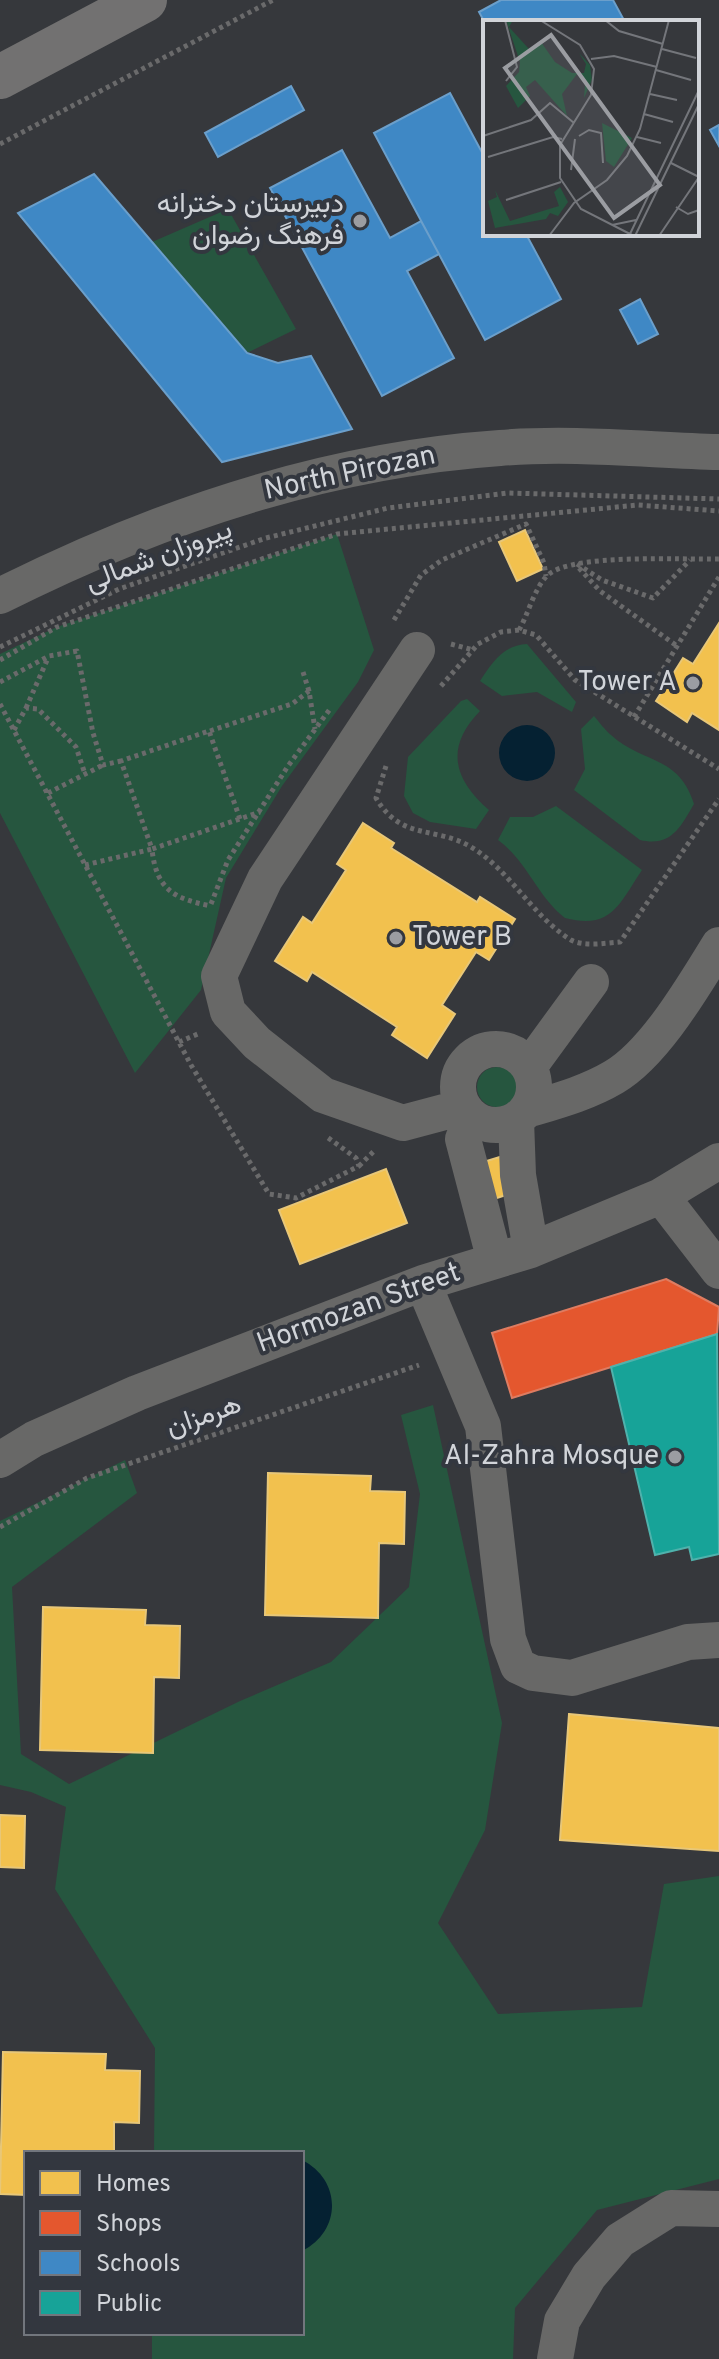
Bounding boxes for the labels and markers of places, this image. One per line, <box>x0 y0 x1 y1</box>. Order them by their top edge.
place label: دبیرستان دخترانه فرهنگ رضوان <box>157 187 344 255</box>
marker: دبیرستان دخترانه فرهنگ رضوان <box>351 212 369 230</box>
place label: Tower A <box>577 665 677 701</box>
marker: Tower A <box>684 674 702 692</box>
place label: Tower B <box>412 920 512 956</box>
marker: Tower B <box>387 929 405 947</box>
place label: Al-Zahra Mosque <box>444 1439 659 1475</box>
marker: Al-Zahra Mosque <box>666 1448 684 1466</box>

